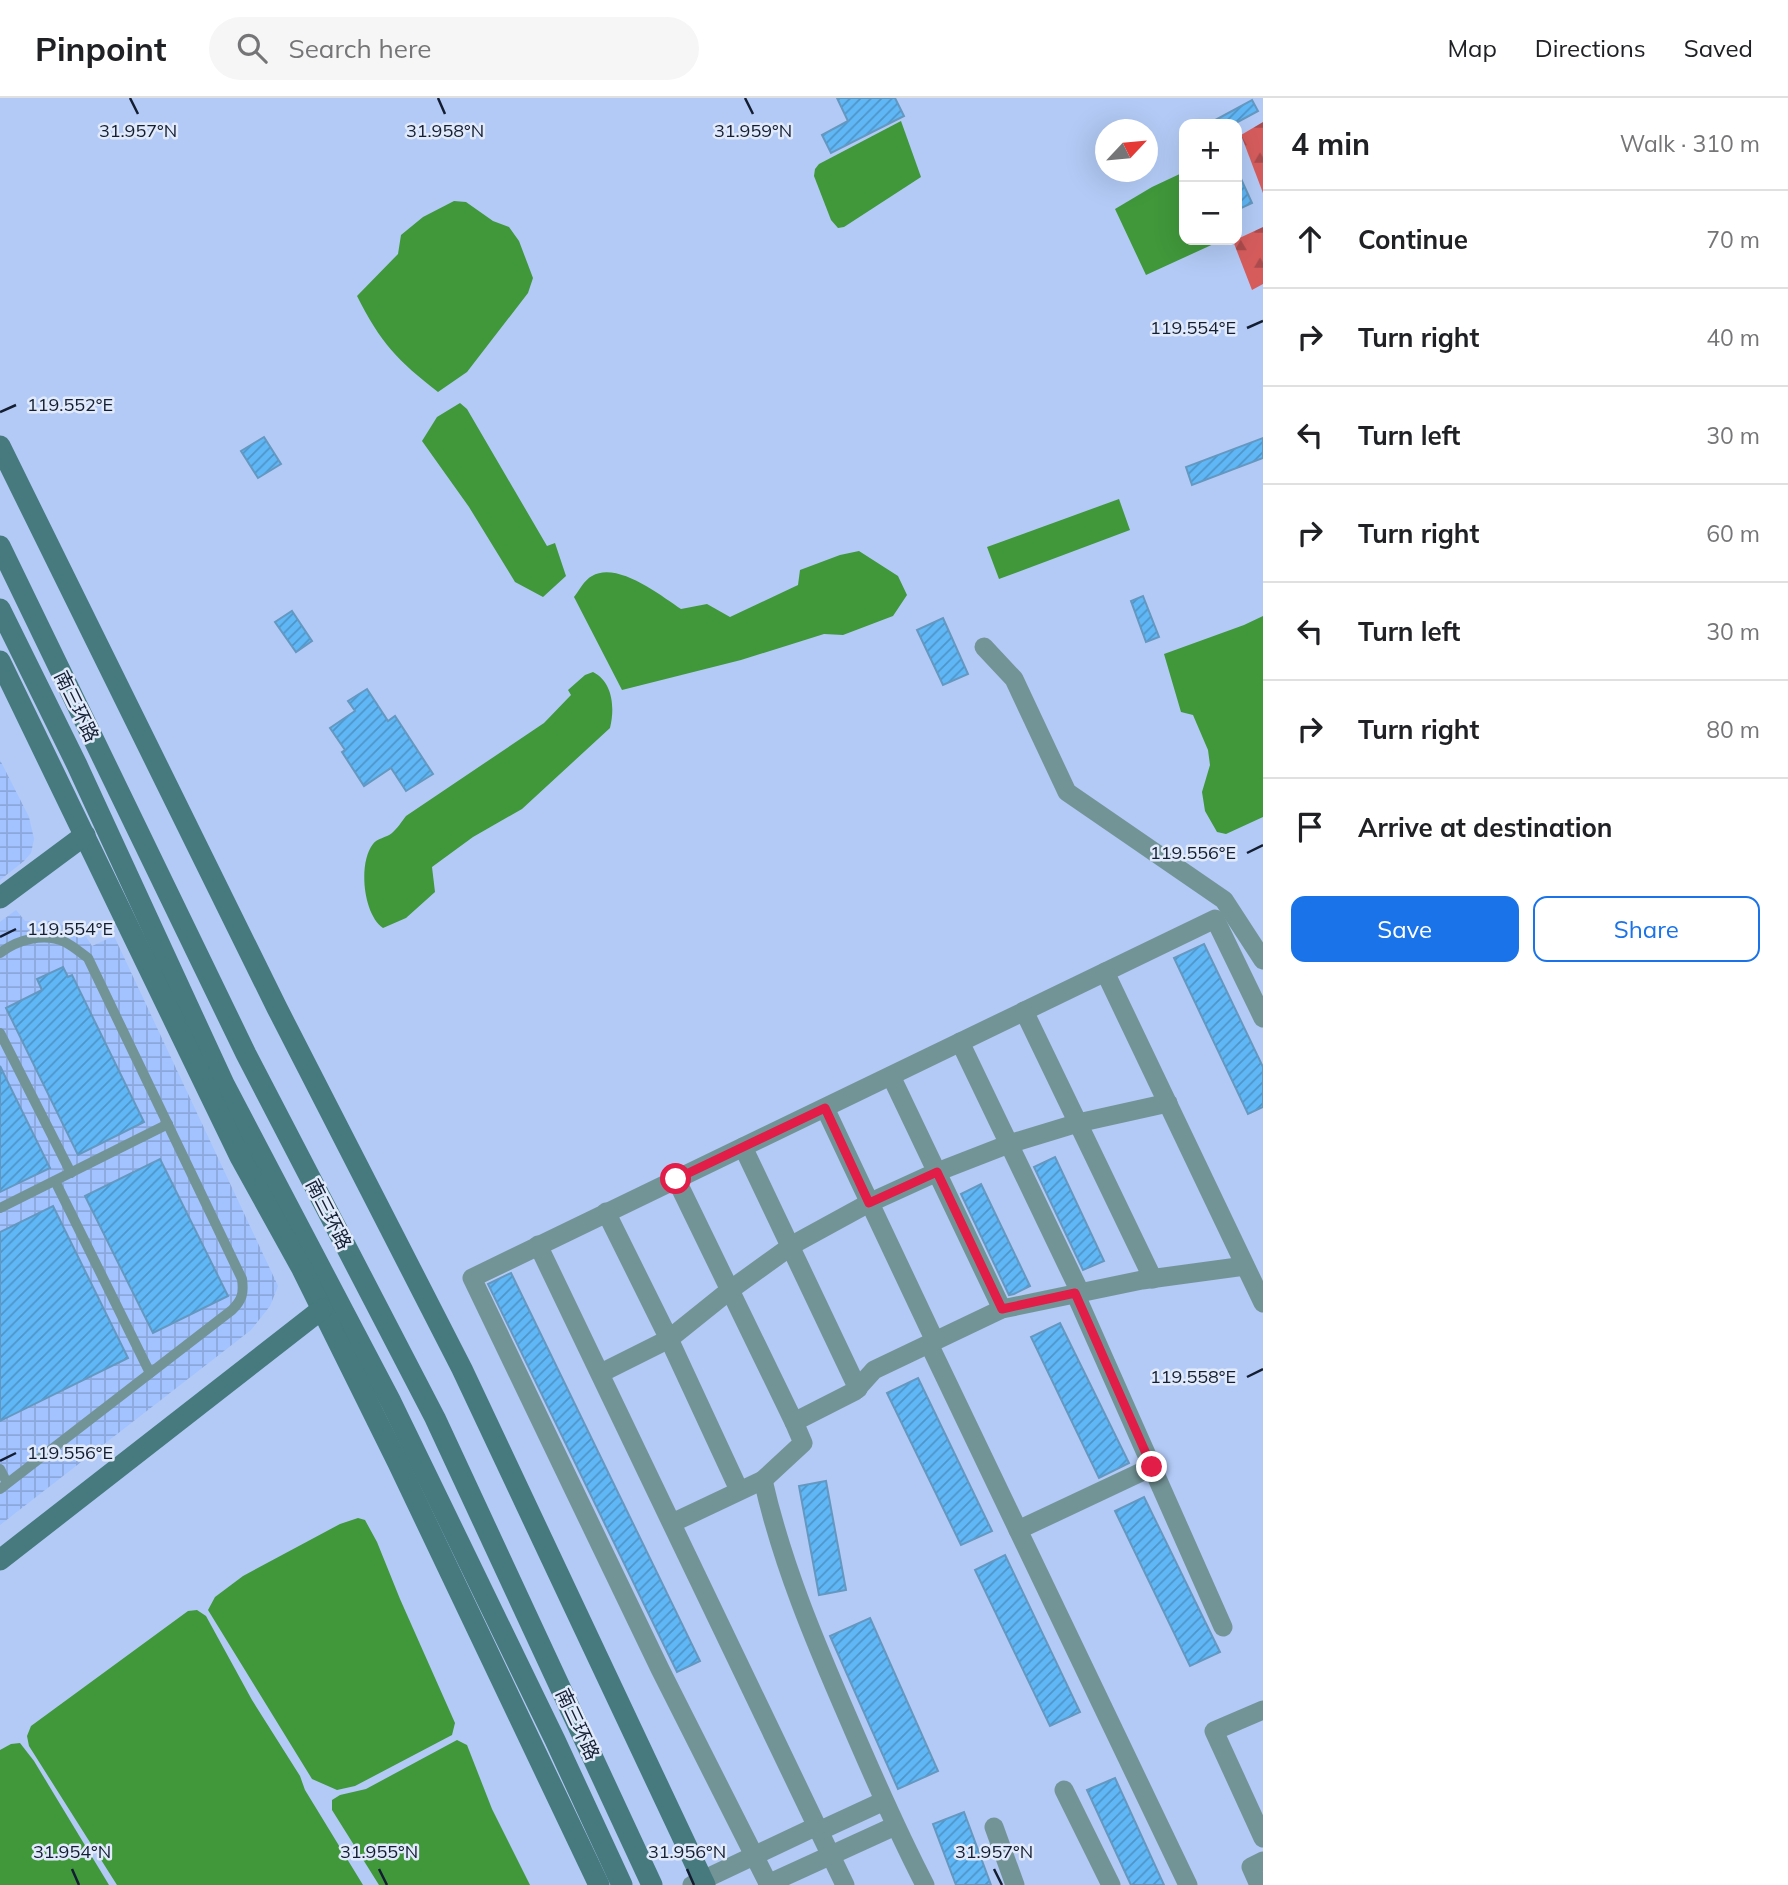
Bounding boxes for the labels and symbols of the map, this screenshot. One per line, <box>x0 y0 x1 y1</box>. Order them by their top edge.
text: 31.957°N <box>99 119 177 142</box>
text: 31.958°N <box>406 119 484 142</box>
text: 31.959°N <box>714 119 792 142</box>
north arrow <box>1095 119 1158 182</box>
text: 119.554°E <box>1150 316 1236 339</box>
text: 119.552°E <box>27 393 113 416</box>
street label: 南三环路 <box>50 667 104 745</box>
text: 119.556°E <box>1150 841 1236 864</box>
text: 119.554°E <box>27 917 113 940</box>
route start <box>660 1163 691 1194</box>
street label: 南三环路 <box>301 1175 357 1253</box>
text: 119.558°E <box>1150 1365 1236 1388</box>
text: 119.556°E <box>27 1441 113 1464</box>
route end <box>1136 1451 1167 1482</box>
street label: 南三环路 <box>551 1684 605 1764</box>
text: 31.954°N <box>33 1840 111 1863</box>
text: 31.955°N <box>340 1840 418 1863</box>
text: 31.956°N <box>648 1840 726 1863</box>
text: 31.957°N <box>955 1840 1033 1863</box>

